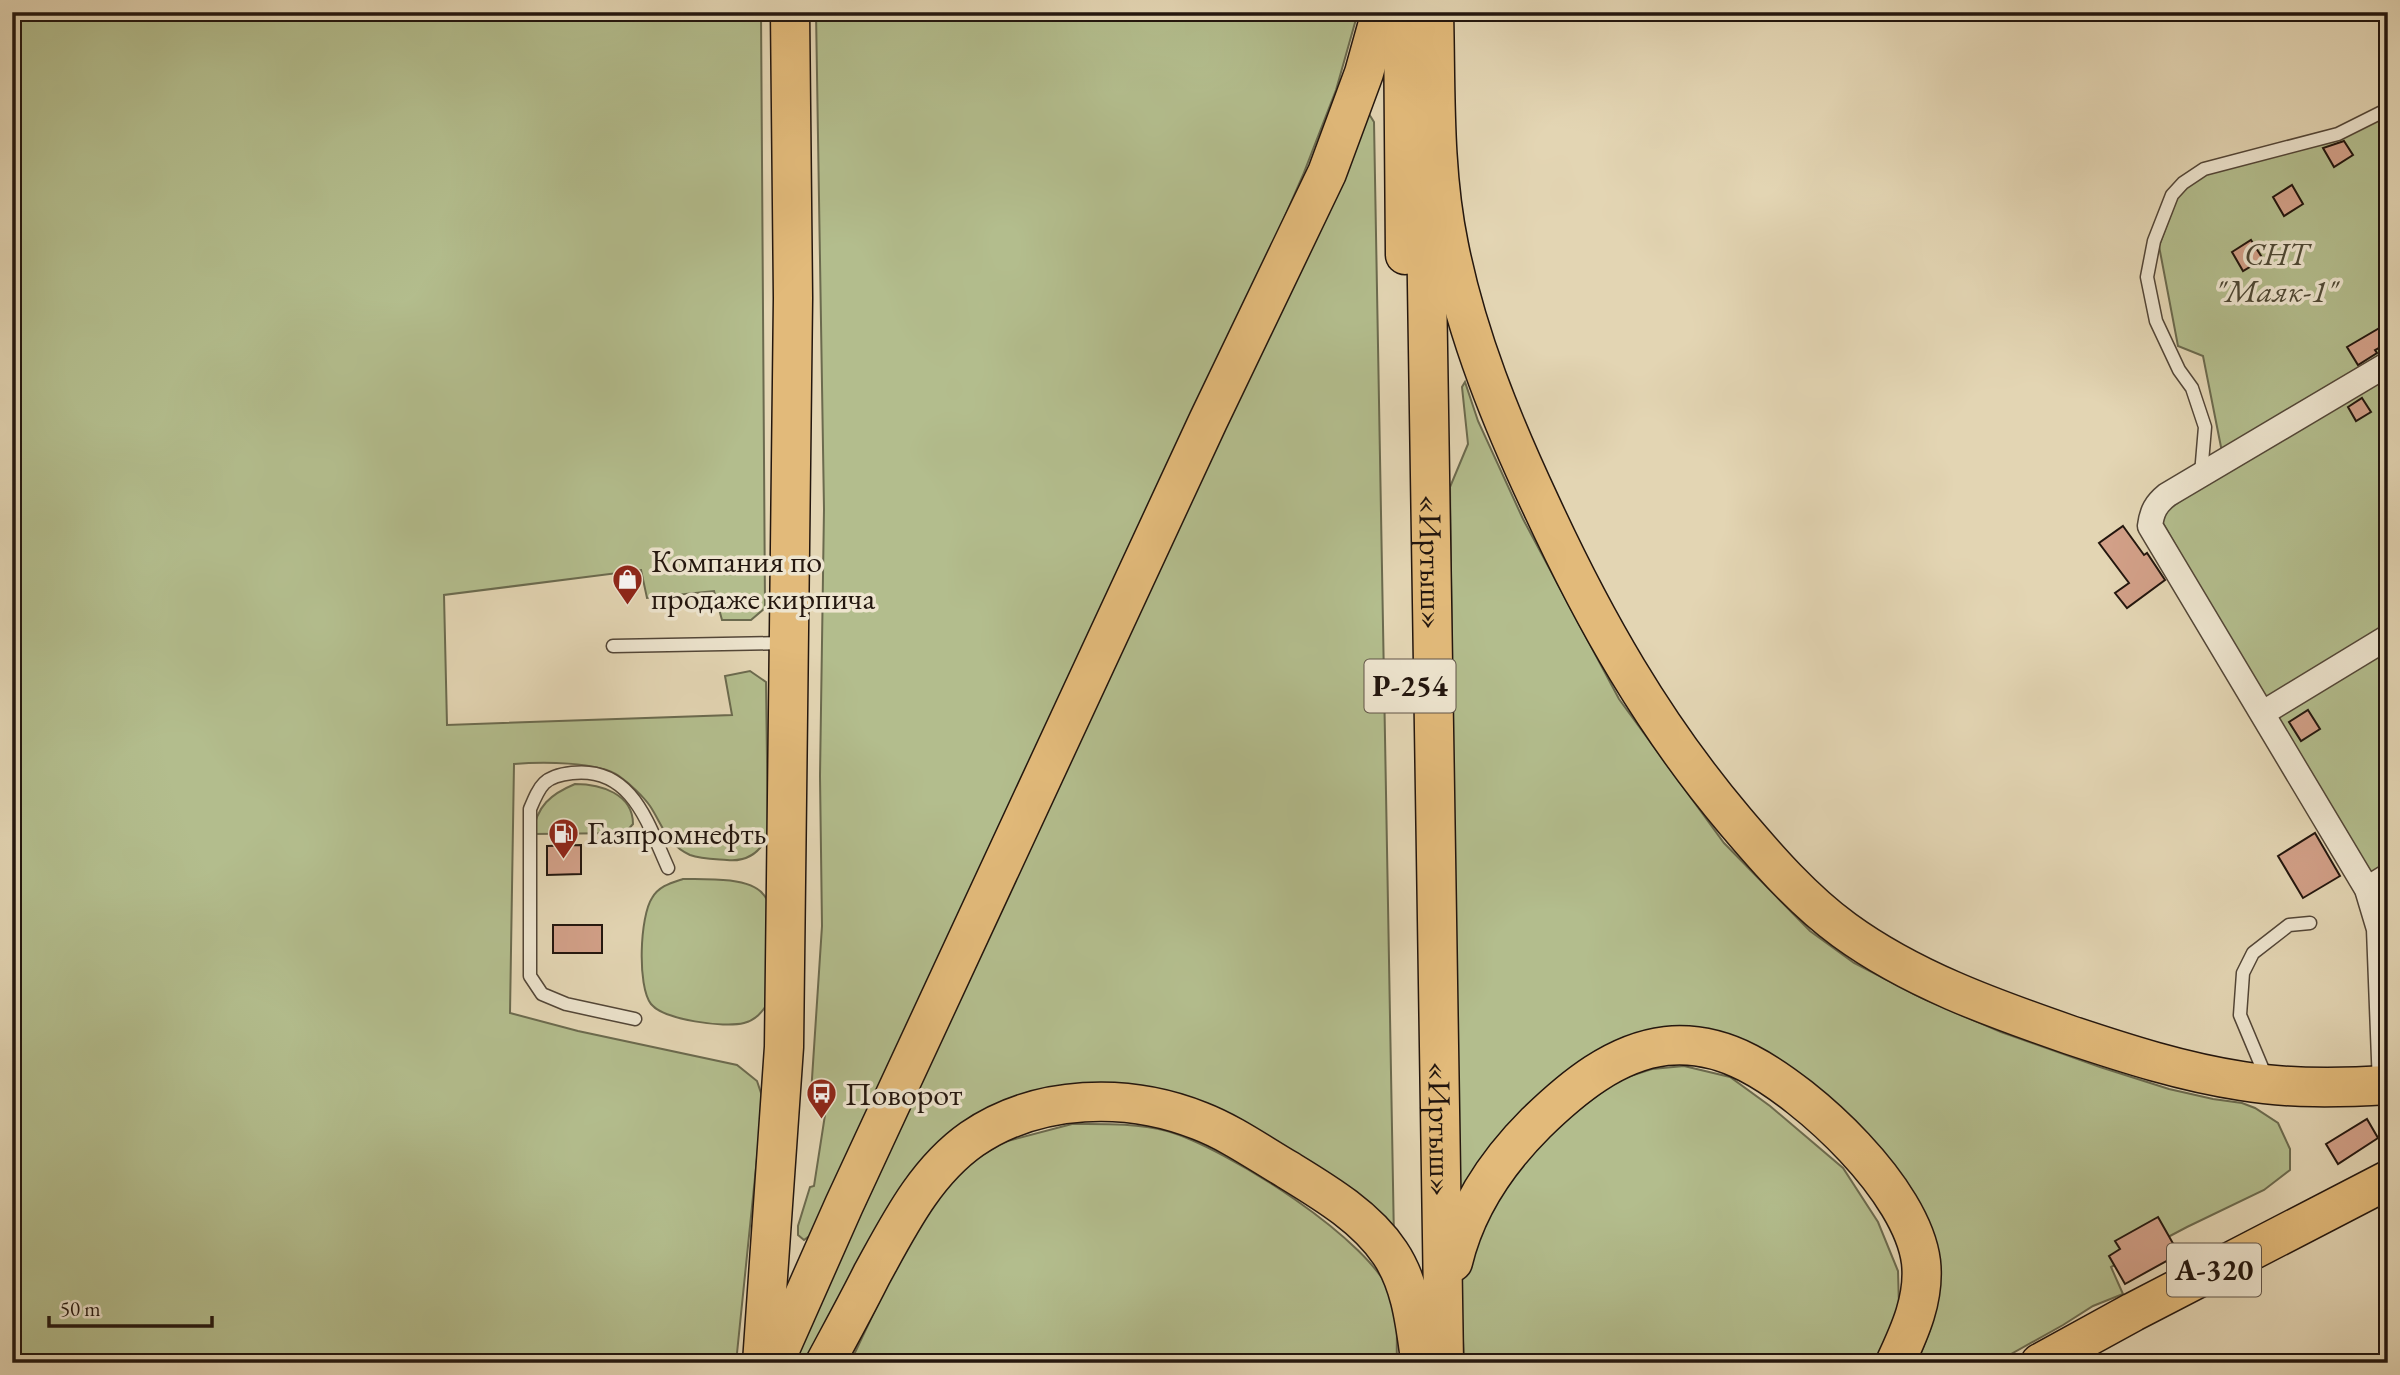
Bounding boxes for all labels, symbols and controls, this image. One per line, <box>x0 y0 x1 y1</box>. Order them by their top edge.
park label: СНТ "Маяк-1" <box>2215 233 2341 312</box>
street label: «Иртыш» <box>1409 494 1453 630</box>
place label: Компания по продаже кирпича <box>651 540 875 619</box>
shop icon: Компания по продаже кирпича <box>611 562 645 606</box>
road number: Р-254 <box>1364 660 1456 712</box>
place label: Газпромнефть <box>587 812 767 854</box>
fuel station icon: Газпромнефть <box>547 816 581 860</box>
street label: «Иртыш» <box>1418 1061 1462 1197</box>
place label: Поворот <box>845 1073 962 1115</box>
bus stop icon: Поворот <box>805 1077 839 1121</box>
road number: А-320 <box>2167 1244 2261 1296</box>
scale bar <box>49 1284 212 1328</box>
text: 50 m <box>60 1295 101 1322</box>

